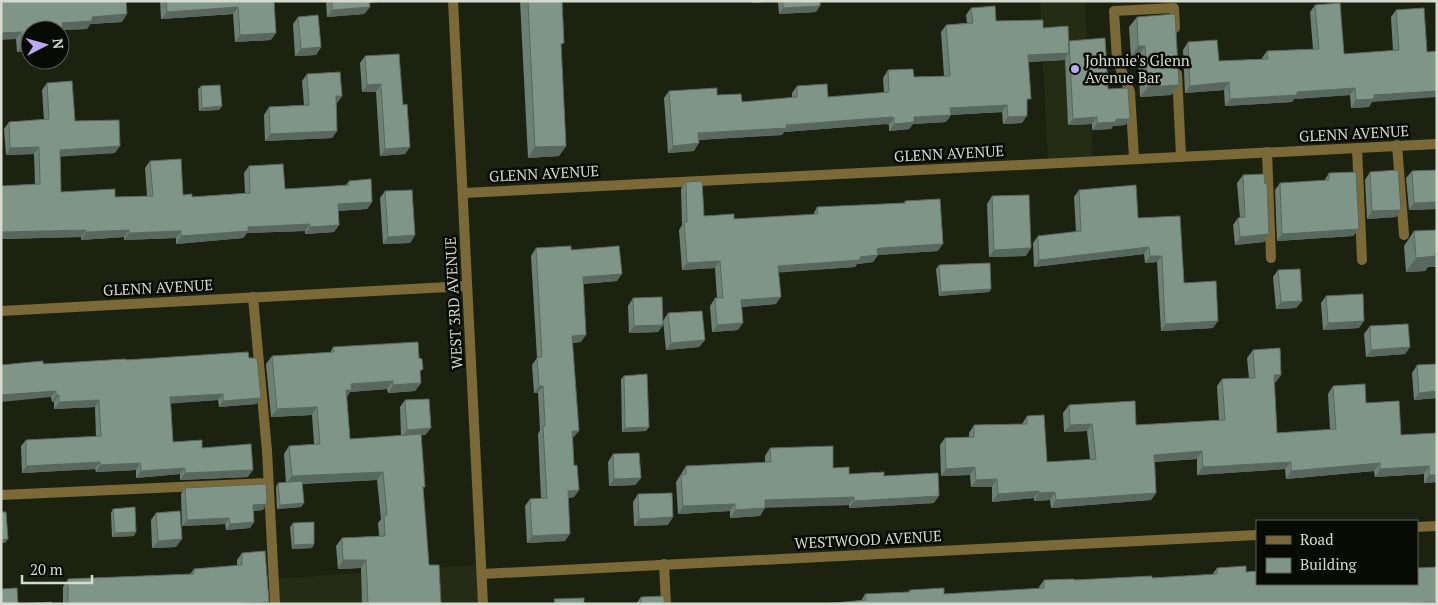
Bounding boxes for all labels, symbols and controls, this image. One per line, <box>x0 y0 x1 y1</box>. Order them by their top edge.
north arrow <box>20 20 70 70</box>
text: N <box>48 37 68 50</box>
place label: Johnnie's Glenn Avenue Bar <box>1085 50 1190 87</box>
marker: Johnnie's Glenn Avenue Bar <box>1069 63 1081 75</box>
street label: GLENN AVENUE <box>1299 120 1409 146</box>
street label: GLENN AVENUE <box>894 140 1004 166</box>
street label: GLENN AVENUE <box>489 160 599 186</box>
street label: WEST 3RD AVENUE <box>440 236 466 370</box>
street label: GLENN AVENUE <box>103 274 213 300</box>
legend <box>1256 520 1418 585</box>
street label: WESTWOOD AVENUE <box>794 525 942 553</box>
text: Road <box>1300 529 1333 549</box>
scale bar <box>22 552 92 584</box>
text: Building <box>1300 554 1358 574</box>
text: 20 m <box>30 559 63 579</box>

